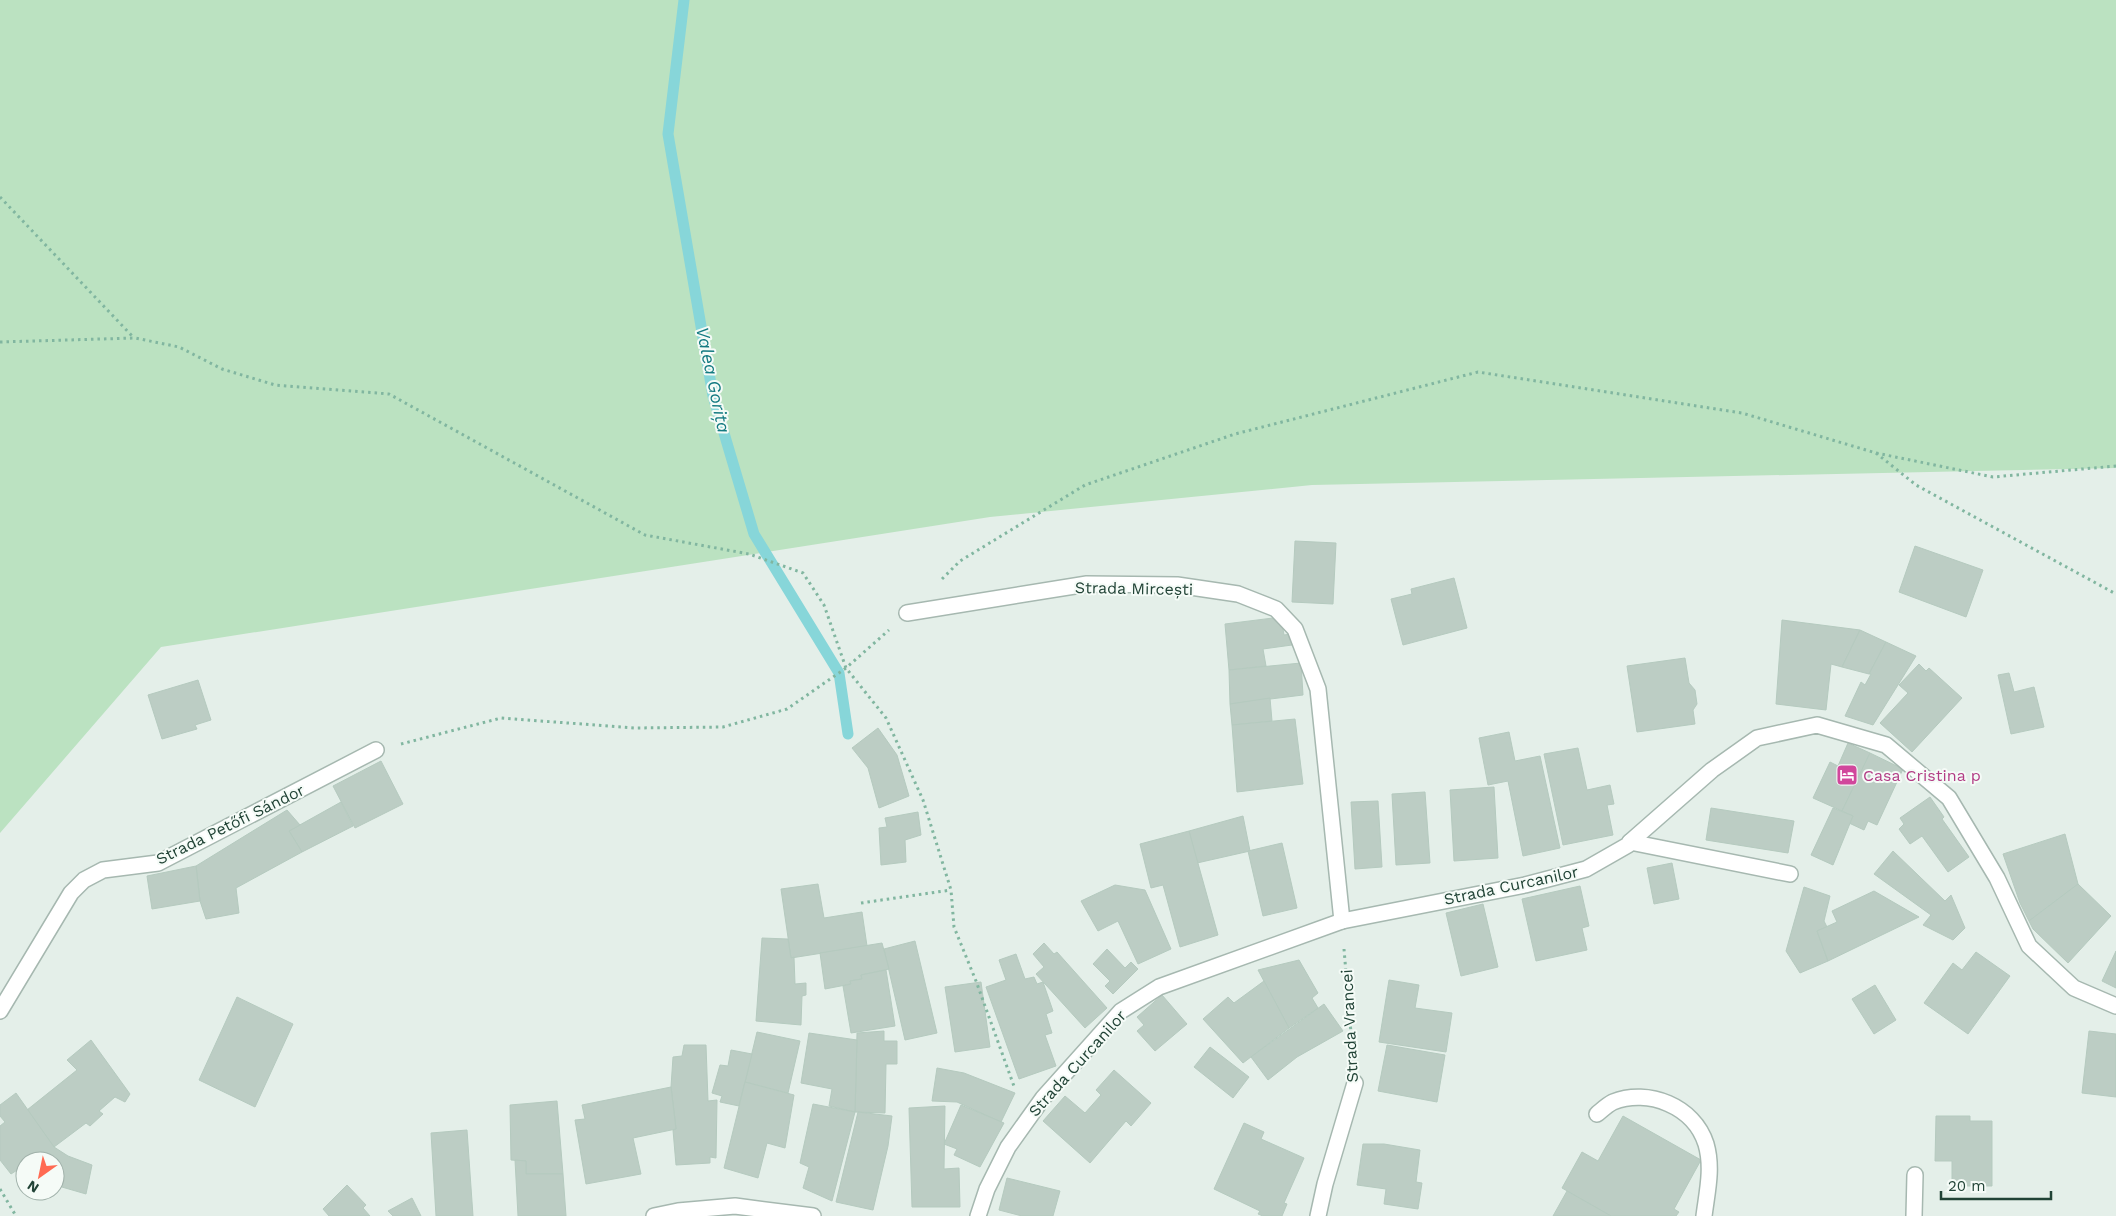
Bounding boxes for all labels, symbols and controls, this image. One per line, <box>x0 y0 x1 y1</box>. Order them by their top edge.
water label: Valea Gorița <box>692 325 735 435</box>
street label: Strada Mircești <box>1075 578 1193 599</box>
hotel icon: Casa Cristina p <box>1835 763 1859 787</box>
place label: Casa Cristina p <box>1863 766 1981 785</box>
street label: Strada Petőfi Sándor <box>153 780 308 869</box>
street label: Strada Curcanilor <box>1442 862 1580 909</box>
street label: Strada Vrancei <box>1337 969 1362 1083</box>
street label: Strada Curcanilor <box>1025 1006 1131 1121</box>
north arrow <box>15 1151 65 1201</box>
scale bar <box>1941 1168 2051 1200</box>
text: N <box>24 1177 42 1196</box>
text: 20 m <box>1948 1177 1986 1195</box>

